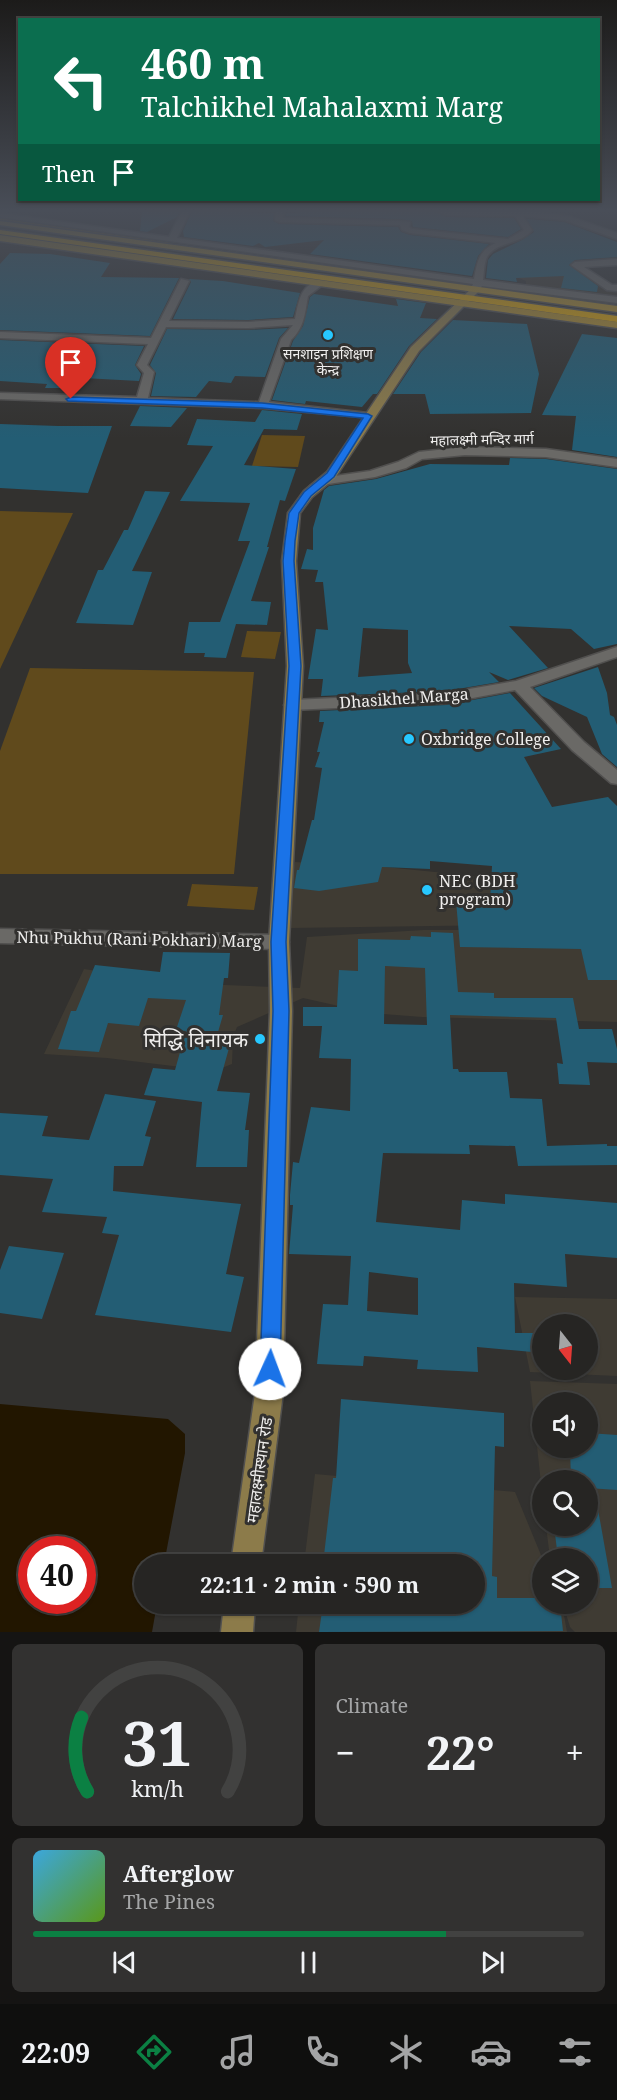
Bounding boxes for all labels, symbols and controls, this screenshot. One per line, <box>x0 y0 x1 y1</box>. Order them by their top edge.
text: 460 m <box>141 34 265 91</box>
icon: left <box>42 42 120 120</box>
text: Talchikhel Mahalaxmi Marg <box>141 88 503 125</box>
icon: arrive <box>107 156 140 189</box>
text: Then <box>42 158 95 188</box>
marker: सनशाइन प्रशिक्षण केन्द्र <box>321 328 335 342</box>
pin <box>45 337 96 399</box>
place label: सनशाइन प्रशिक्षण केन्द्र <box>283 344 374 379</box>
icon: arrive <box>54 346 87 379</box>
street label: महालक्ष्मी मन्दिर मार्ग <box>430 429 535 449</box>
street label: Dhasikhel Marga <box>339 683 469 713</box>
place label: Oxbridge College <box>421 728 550 750</box>
marker: Oxbridge College <box>402 732 416 746</box>
place label: NEC (BDH program) <box>439 870 516 910</box>
marker: NEC (BDH program) <box>420 883 434 897</box>
street label: Nhu Pukhu (Rani Pokhari) Marg <box>16 926 262 952</box>
place label: सिद्धि विनायक <box>143 1026 249 1053</box>
marker: सिद्धि विनायक <box>253 1032 267 1046</box>
north arrow <box>532 1314 598 1380</box>
map controls <box>532 1314 598 1614</box>
position arrow <box>238 1337 302 1401</box>
button: sound <box>532 1392 598 1458</box>
street label: महालक्ष्मीस्थान रोड <box>241 1415 277 1524</box>
button: search <box>532 1470 598 1536</box>
speed limit sign: 40 <box>18 1536 96 1614</box>
button: layers <box>532 1548 598 1614</box>
text: 22:11 · 2 min · 590 m <box>200 1569 419 1599</box>
text: Climate <box>336 1692 408 1719</box>
text: 31 <box>122 1699 193 1784</box>
text: 22° <box>426 1722 495 1783</box>
text: − <box>336 1730 355 1775</box>
text: + <box>566 1730 584 1775</box>
text: km/h <box>131 1774 184 1803</box>
text: Afterglow <box>123 1858 234 1888</box>
text: The Pines <box>123 1888 215 1915</box>
icon: previous <box>108 1946 141 1979</box>
icon: pause <box>292 1946 325 1979</box>
icon: next <box>476 1946 509 1979</box>
icon: directions <box>133 2031 175 2073</box>
icon: music <box>217 2031 259 2073</box>
icon: phone <box>301 2031 343 2073</box>
icon: climate <box>385 2031 427 2073</box>
icon: car <box>470 2031 512 2073</box>
icon: filters <box>554 2031 596 2073</box>
text: 22:09 <box>21 2034 90 2071</box>

